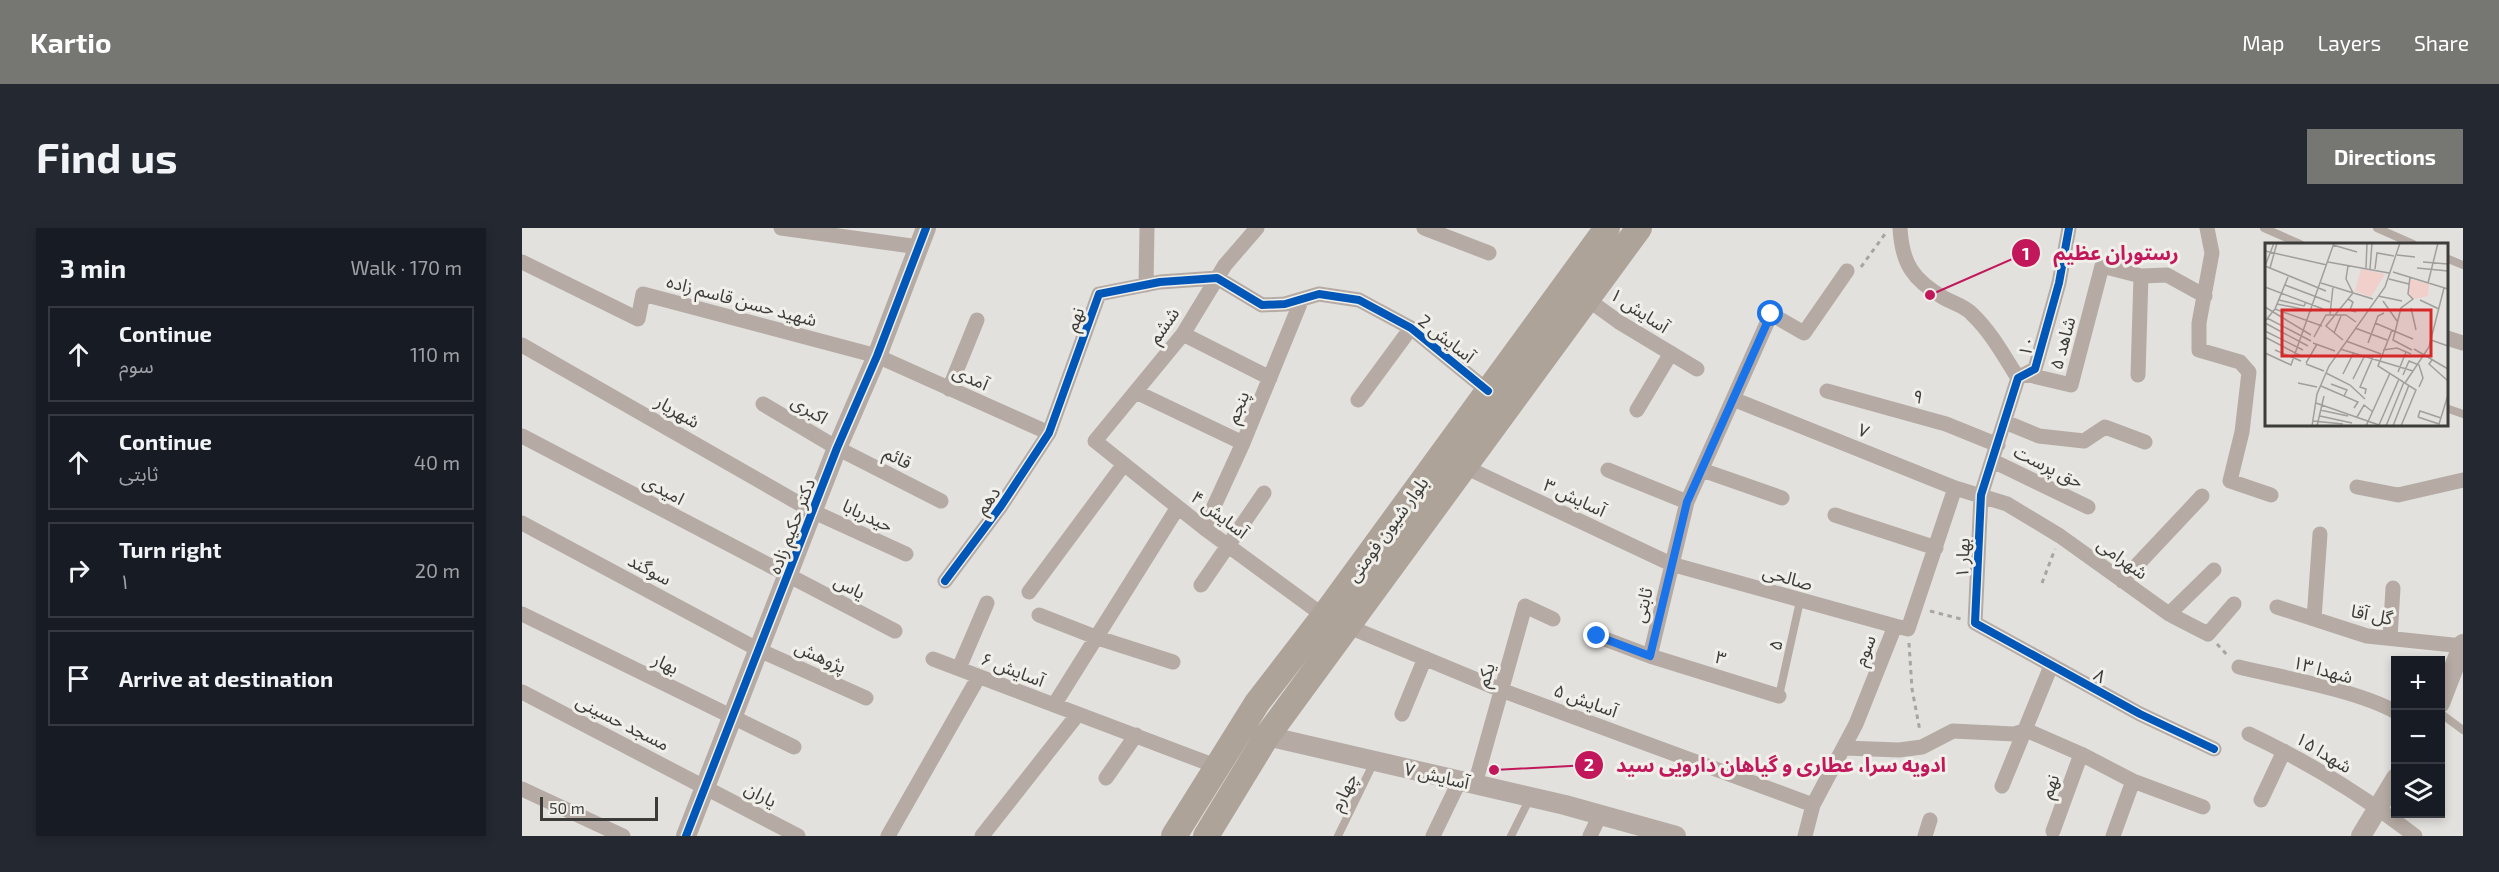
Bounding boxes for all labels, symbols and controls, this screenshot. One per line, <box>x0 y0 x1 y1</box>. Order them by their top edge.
text: Kartio <box>30 25 111 59</box>
text: Map <box>2242 30 2284 55</box>
text: Layers <box>2317 30 2381 55</box>
text: Share <box>2414 30 2469 55</box>
button: Directions <box>2307 129 2463 184</box>
text: Find us <box>36 131 178 181</box>
callout: رستوران عظیم <box>2011 234 2190 272</box>
text: رستوران عظیم <box>2053 240 2179 268</box>
text: 1 <box>2022 242 2030 264</box>
inset map <box>2265 243 2448 426</box>
text: 3 min <box>60 252 126 283</box>
text: Walk · 170 m <box>351 255 462 279</box>
street label: شهید حسن قاسم زاده <box>664 269 819 334</box>
street label: آسایش ۱ <box>1606 283 1674 338</box>
route start <box>1757 300 1783 326</box>
street label: ششم <box>1143 302 1186 349</box>
street label: نهم <box>1060 304 1091 335</box>
street label: آسایش 2 <box>1414 309 1480 368</box>
street label: شاهد ۵ <box>2044 314 2080 372</box>
text: Continue <box>119 320 212 346</box>
street label: ۱۰ <box>2013 333 2039 359</box>
icon: ahead <box>62 338 95 371</box>
text: 110 m <box>410 342 460 366</box>
text: سوم <box>119 353 154 377</box>
street label: آمدی <box>949 359 993 396</box>
street label: ۹ <box>1910 384 1926 408</box>
street label: پنجم <box>1221 388 1256 428</box>
street label: شهریار <box>651 389 704 433</box>
street label: اکبری <box>787 390 832 429</box>
street label: ۷ <box>1855 418 1873 442</box>
text: Continue <box>119 428 212 454</box>
street label: حق پرست <box>2010 440 2087 493</box>
street label: قائم <box>879 441 916 476</box>
icon: ahead <box>62 446 95 479</box>
text: 40 m <box>414 450 460 474</box>
text: ثابتی <box>119 461 158 485</box>
street label: امیدی <box>639 469 688 510</box>
street label: بلوار شیون فومنی <box>1341 472 1433 587</box>
street label: آسایش ۳ <box>1540 473 1610 522</box>
street label: دکتر حکیم زاده <box>763 475 822 578</box>
street label: دهم <box>970 482 1007 520</box>
street label: آسایش ۴ <box>1186 485 1254 544</box>
street label: حیدربابا <box>839 494 897 537</box>
street label: شهرامی <box>2093 532 2152 584</box>
text: Turn right <box>119 536 221 562</box>
street label: بهار ۱ <box>1950 538 1975 578</box>
street label: سوگند <box>624 549 675 590</box>
icon: right <box>62 554 95 587</box>
text: 20 m <box>415 558 460 582</box>
street label: صالحی <box>1760 559 1815 596</box>
text: ۱ <box>119 569 130 593</box>
street label: یاس <box>830 569 869 604</box>
street label: ثابتی <box>1627 585 1658 625</box>
street label: گل آقا <box>2349 599 2395 630</box>
route end <box>1583 622 1609 648</box>
street label: سوم <box>1848 631 1884 670</box>
street label: پژوهش <box>792 635 850 678</box>
street label: ۵ <box>1763 638 1787 652</box>
street label: ۳ <box>1713 645 1729 669</box>
street label: بهار <box>648 647 682 679</box>
street label: آسایش ۶ <box>978 647 1048 692</box>
street label: شهدا ۱۳ <box>2290 650 2356 688</box>
map controls <box>2391 656 2445 818</box>
button: + <box>2391 656 2445 710</box>
street label: یکم <box>1471 660 1502 691</box>
icon: arrive <box>62 662 95 695</box>
street label: ۸ <box>2090 663 2110 687</box>
text: Arrive at destination <box>119 665 333 691</box>
street label: آسایش ۵ <box>1551 678 1622 723</box>
street label: مسجد حسینی <box>572 689 673 756</box>
button: − <box>2391 710 2445 764</box>
street label: شهدا ۱۵ <box>2292 727 2356 777</box>
callout: ادویه سرا، عطاری و گیاهان دارویی سید <box>1574 746 1958 784</box>
text: ادویه سرا، عطاری و گیاهان دارویی سید <box>1616 752 1946 777</box>
text: 2 <box>1584 753 1594 775</box>
street label: آسایش ۷ <box>1402 757 1472 794</box>
button: layers <box>2391 764 2445 818</box>
street label: چهارم <box>1324 769 1365 816</box>
street label: نهم <box>2035 771 2066 802</box>
street label: یاران <box>741 776 781 812</box>
scale bar <box>540 794 658 822</box>
text: 50 m <box>549 798 585 817</box>

